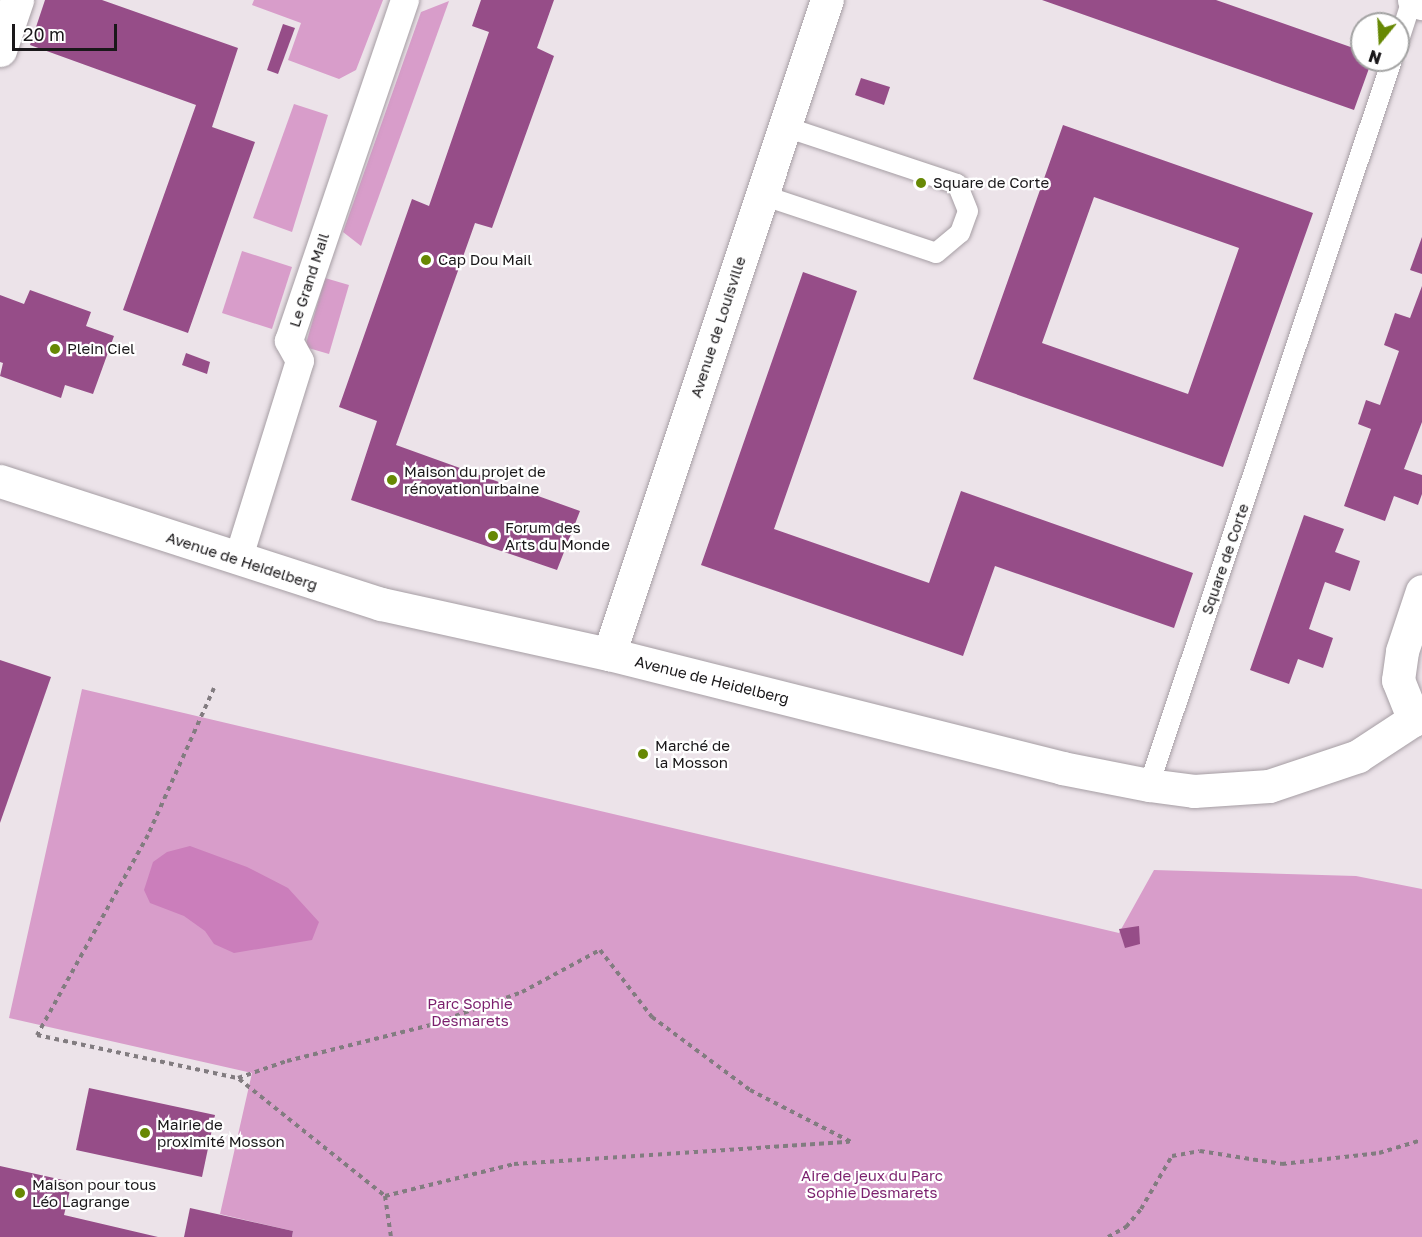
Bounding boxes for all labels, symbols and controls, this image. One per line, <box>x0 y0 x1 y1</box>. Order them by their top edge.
scale bar <box>15 12 120 50</box>
north arrow <box>1350 12 1410 72</box>
text: 20 m <box>23 23 65 45</box>
text: N <box>1366 46 1384 69</box>
place label: Square de Corte <box>933 174 1049 192</box>
marker: Square de Corte <box>914 176 928 190</box>
street label: Le Grand Mail <box>285 231 333 329</box>
place label: Cap Dou Mail <box>438 251 532 269</box>
marker: Cap Dou Mail <box>419 253 433 267</box>
street label: Avenue de Louisville <box>687 254 749 400</box>
place label: Plein Ciel <box>67 340 135 358</box>
marker: Plein Ciel <box>48 342 62 356</box>
place label: Maison du projet de rénovation urbaine <box>404 462 546 497</box>
marker: Maison du projet de rénovation urbaine <box>385 473 399 487</box>
street label: Square de Corte <box>1198 501 1252 617</box>
place label: Forum des Arts du Monde <box>505 518 610 553</box>
street label: Avenue de Heidelberg <box>164 528 320 594</box>
marker: Forum des Arts du Monde <box>486 529 500 543</box>
street label: Avenue de Heidelberg <box>633 652 791 708</box>
place label: Marché de la Mosson <box>655 736 730 771</box>
marker: Marché de la Mosson <box>636 747 650 761</box>
park label: Parc Sophie Desmarets <box>427 994 513 1029</box>
place label: Mairie de proximité Mosson <box>157 1115 285 1150</box>
marker: Mairie de proximité Mosson <box>138 1126 152 1140</box>
park label: Aire de jeux du Parc Sophie Desmarets <box>801 1166 943 1201</box>
place label: Maison pour tous Léo Lagrange <box>32 1175 156 1210</box>
marker: Maison pour tous Léo Lagrange <box>13 1186 27 1200</box>

